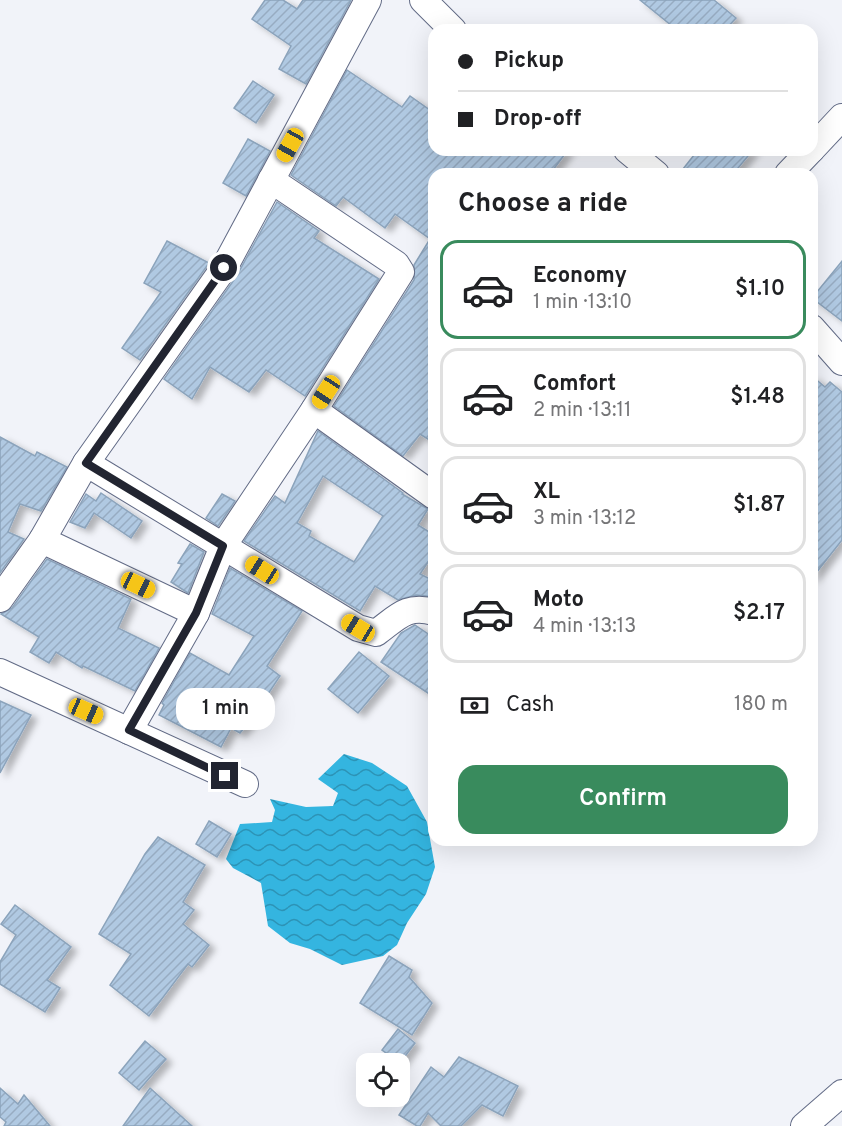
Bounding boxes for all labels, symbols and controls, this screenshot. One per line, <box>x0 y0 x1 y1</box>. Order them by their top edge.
text: Pickup <box>494 48 564 75</box>
text: Drop-off <box>494 106 581 133</box>
car <box>273 125 307 165</box>
text: Choose a ride <box>458 187 628 221</box>
route start <box>210 254 237 281</box>
icon: car <box>461 263 515 317</box>
text: Economy <box>533 263 627 290</box>
text: $1.10 <box>735 276 785 303</box>
text: 1 min · 13:10 <box>533 290 632 316</box>
icon: car <box>461 371 515 425</box>
text: Comfort <box>533 371 616 398</box>
car <box>309 372 343 412</box>
text: $1.48 <box>730 384 785 411</box>
text: 2 min · 13:11 <box>533 398 632 424</box>
icon: car <box>461 479 515 533</box>
text: XL <box>533 479 560 506</box>
text: $1.87 <box>733 492 785 519</box>
text: 3 min · 13:12 <box>533 506 636 532</box>
car <box>242 553 282 587</box>
car <box>118 569 158 601</box>
icon: car <box>461 587 515 641</box>
text: Moto <box>533 587 584 614</box>
text: $2.17 <box>733 600 785 627</box>
car <box>338 611 378 645</box>
text: 4 min · 13:13 <box>533 614 636 640</box>
callout: 1 min <box>176 689 274 731</box>
icon: cash <box>458 689 491 722</box>
text: Cash <box>506 692 555 719</box>
text: 180 m <box>734 692 788 718</box>
car <box>66 695 106 727</box>
text: 1 min <box>202 696 249 722</box>
route end <box>211 762 238 789</box>
button: Confirm <box>458 765 788 834</box>
map controls <box>356 1053 410 1107</box>
button: locate <box>356 1053 410 1107</box>

